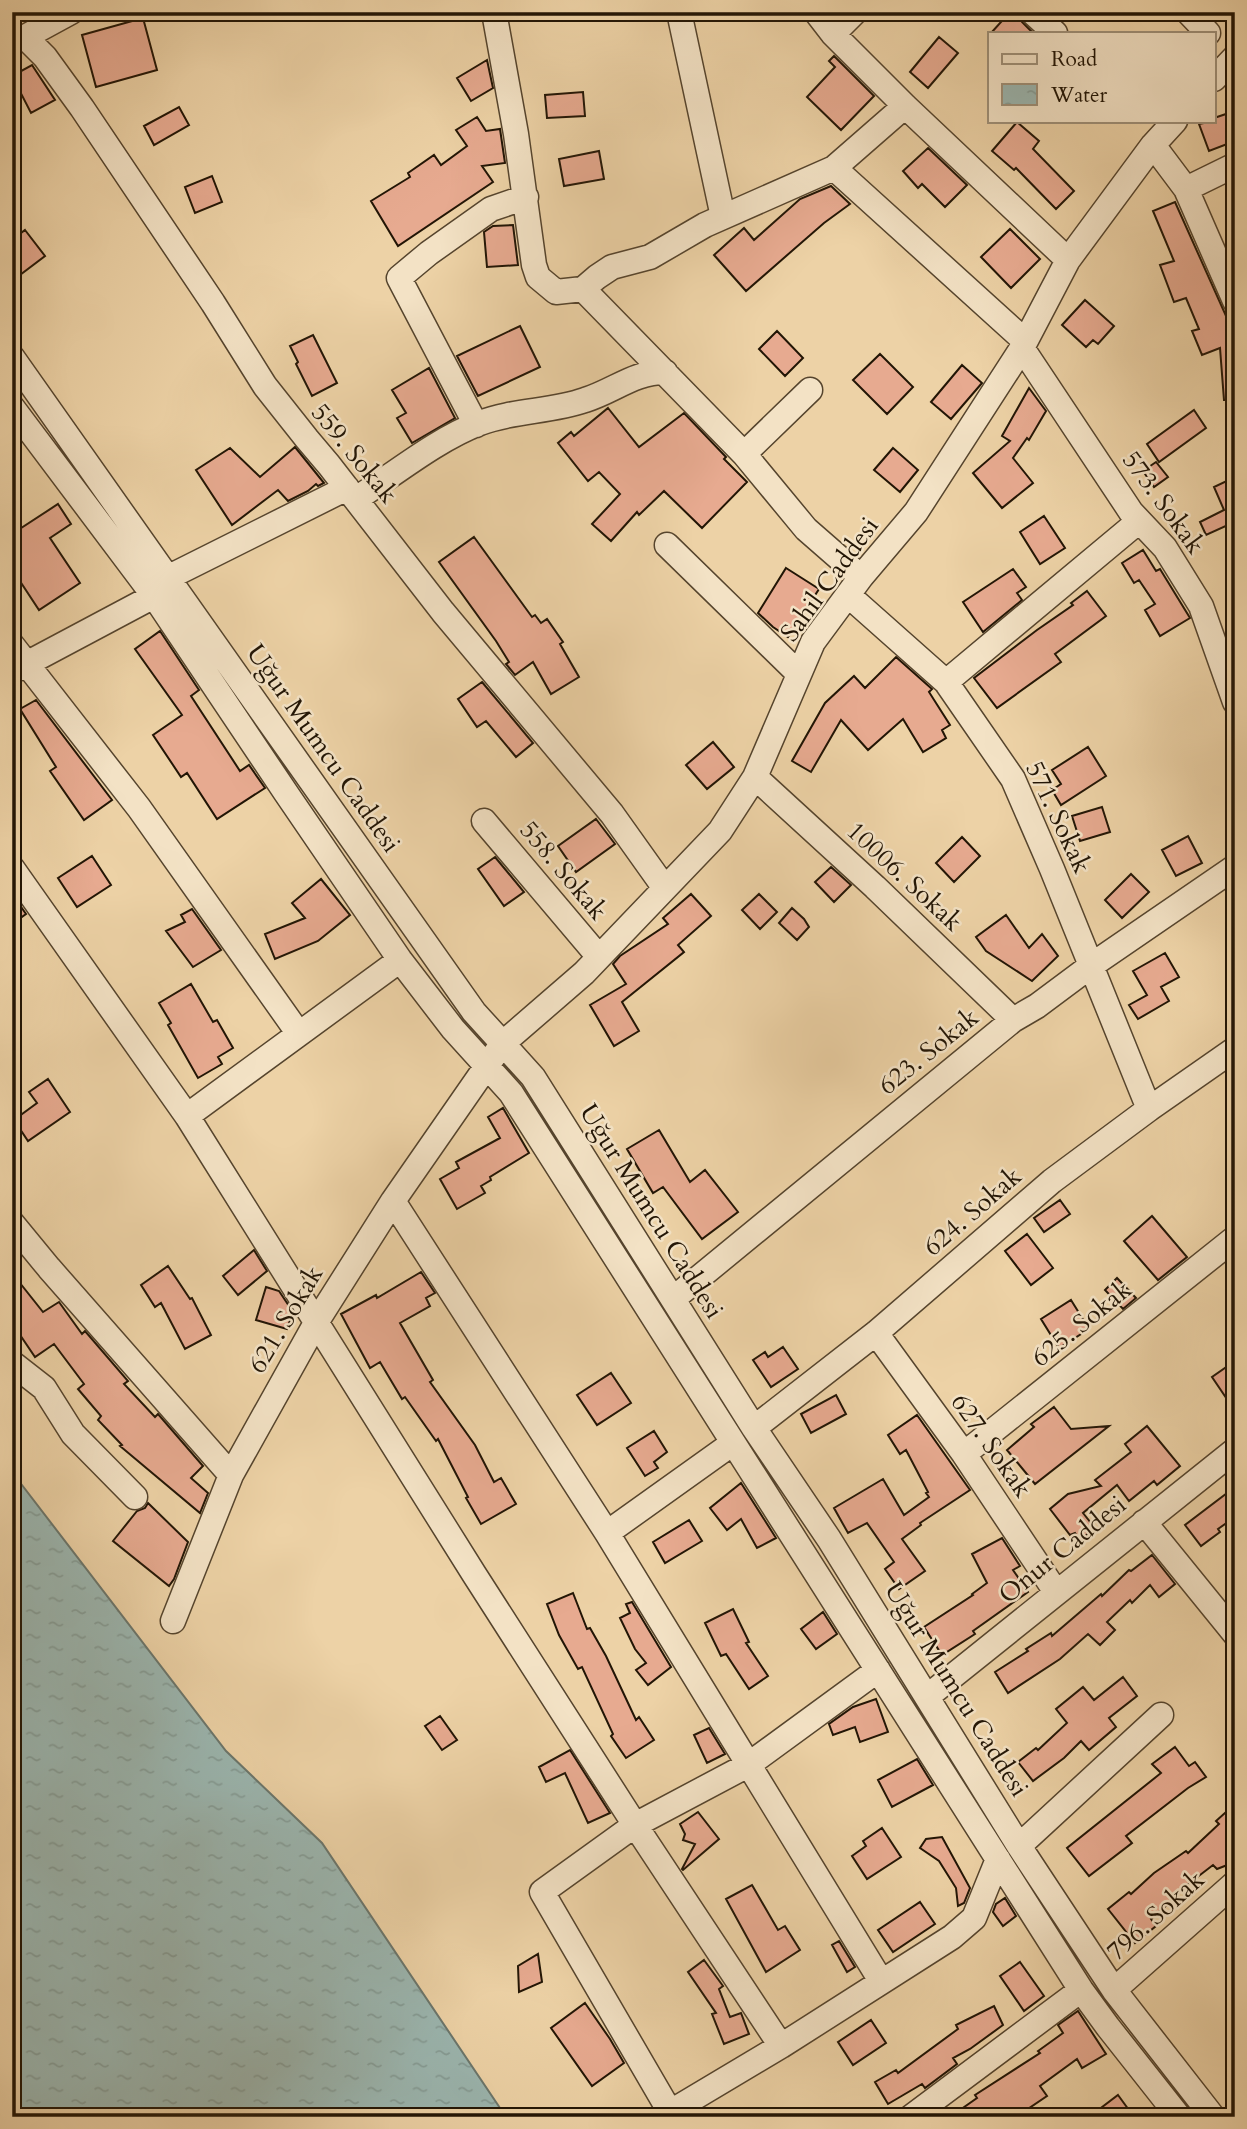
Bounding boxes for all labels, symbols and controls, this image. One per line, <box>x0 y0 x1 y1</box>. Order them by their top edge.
legend <box>988 32 1216 122</box>
text: Road <box>1051 45 1097 74</box>
text: Water <box>1050 81 1107 110</box>
street label: 559. Sokak <box>303 396 406 511</box>
street label: 573. Sokak <box>1114 444 1213 561</box>
street label: Sahil Caddesi <box>772 510 886 649</box>
street label: Uğur Mumcu Caddesi <box>238 637 409 859</box>
street label: 571. Sokak <box>1017 756 1100 879</box>
street label: 558. Sokak <box>512 813 616 927</box>
street label: 10006. Sokak <box>839 814 970 939</box>
street label: 623. Sokak <box>871 1000 986 1103</box>
street label: Uğur Mumcu Caddesi <box>571 1097 732 1325</box>
street label: 624. Sokak <box>916 1159 1029 1264</box>
street label: 621. Sokak <box>240 1259 331 1380</box>
street label: 625. Sokak <box>1024 1272 1139 1375</box>
street label: 627. Sokak <box>943 1386 1040 1504</box>
street label: Onur Caddesi <box>991 1487 1133 1612</box>
street label: Uğur Mumcu Caddesi <box>876 1575 1037 1803</box>
street label: 796. Sokak <box>1099 1862 1212 1968</box>

